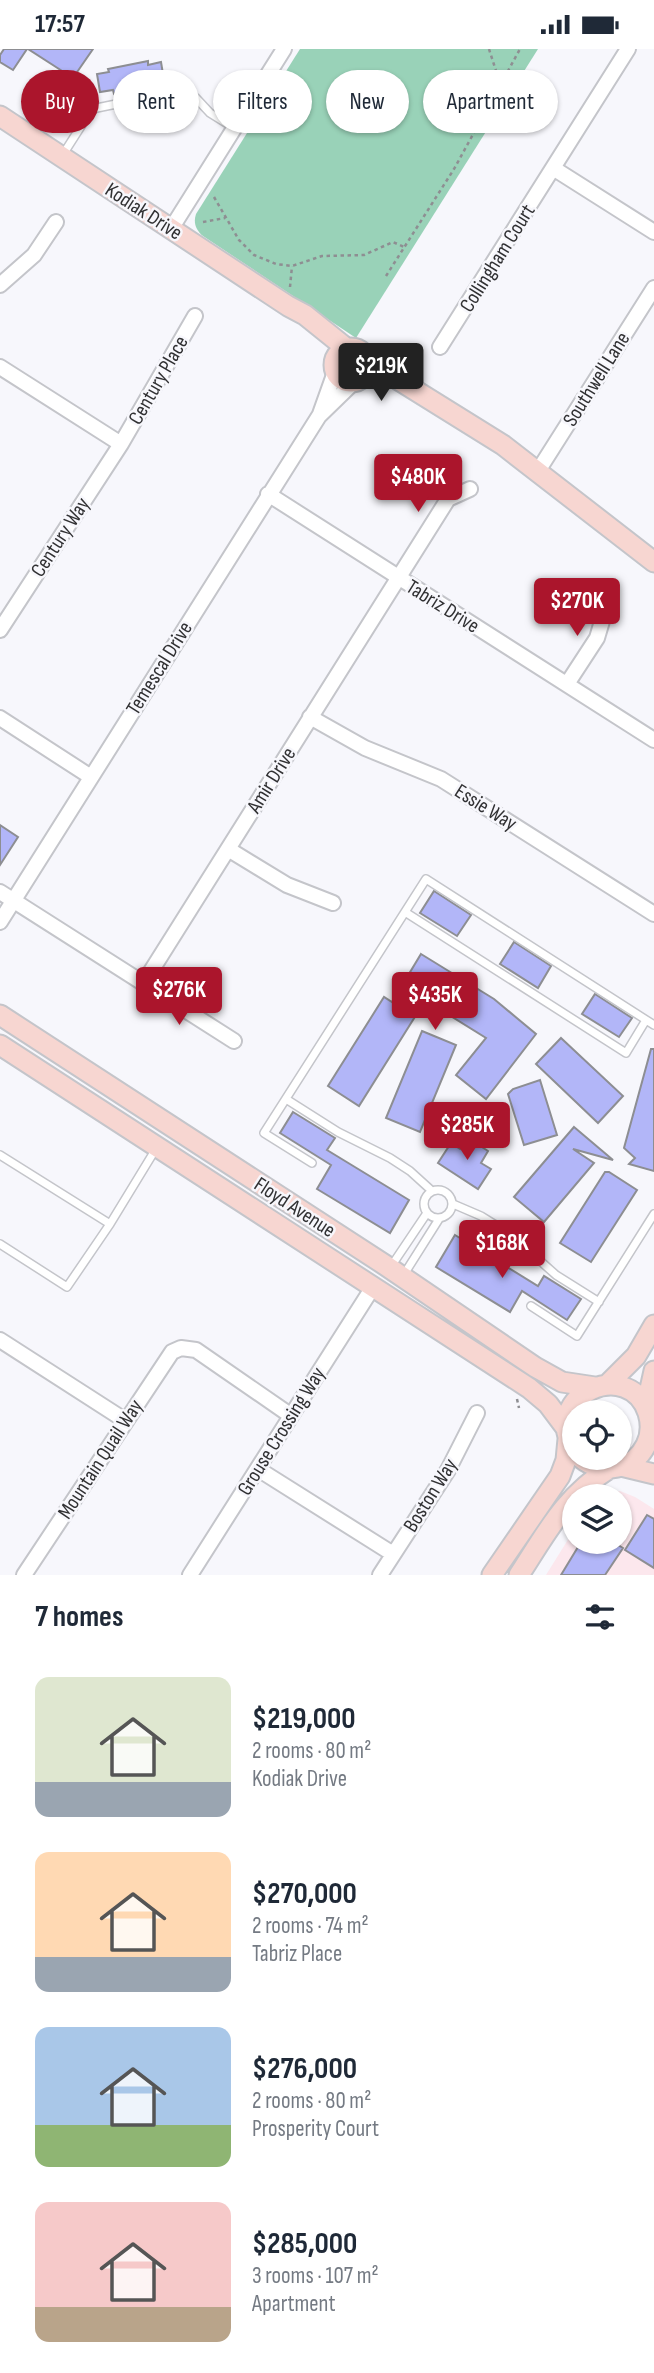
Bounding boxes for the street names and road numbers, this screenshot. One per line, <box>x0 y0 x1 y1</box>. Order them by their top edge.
street label: Kodiak Drive <box>101 177 187 245</box>
street label: Collingham Court <box>454 200 540 317</box>
street label: Southwell Lane <box>558 328 635 431</box>
street label: Century Place <box>123 332 194 429</box>
street label: Century Way <box>26 493 95 582</box>
street label: Tabriz Drive <box>402 574 484 639</box>
street label: Temescal Drive <box>121 617 198 719</box>
street label: Amir Drive <box>241 743 301 819</box>
street label: Essie Way <box>450 779 521 836</box>
street label: Floyd Avenue <box>249 1172 340 1243</box>
street label: Grouse Crossing Way <box>232 1363 331 1500</box>
street label: Mountain Quail Way <box>53 1395 148 1524</box>
street label: Boston Way <box>398 1454 463 1537</box>

